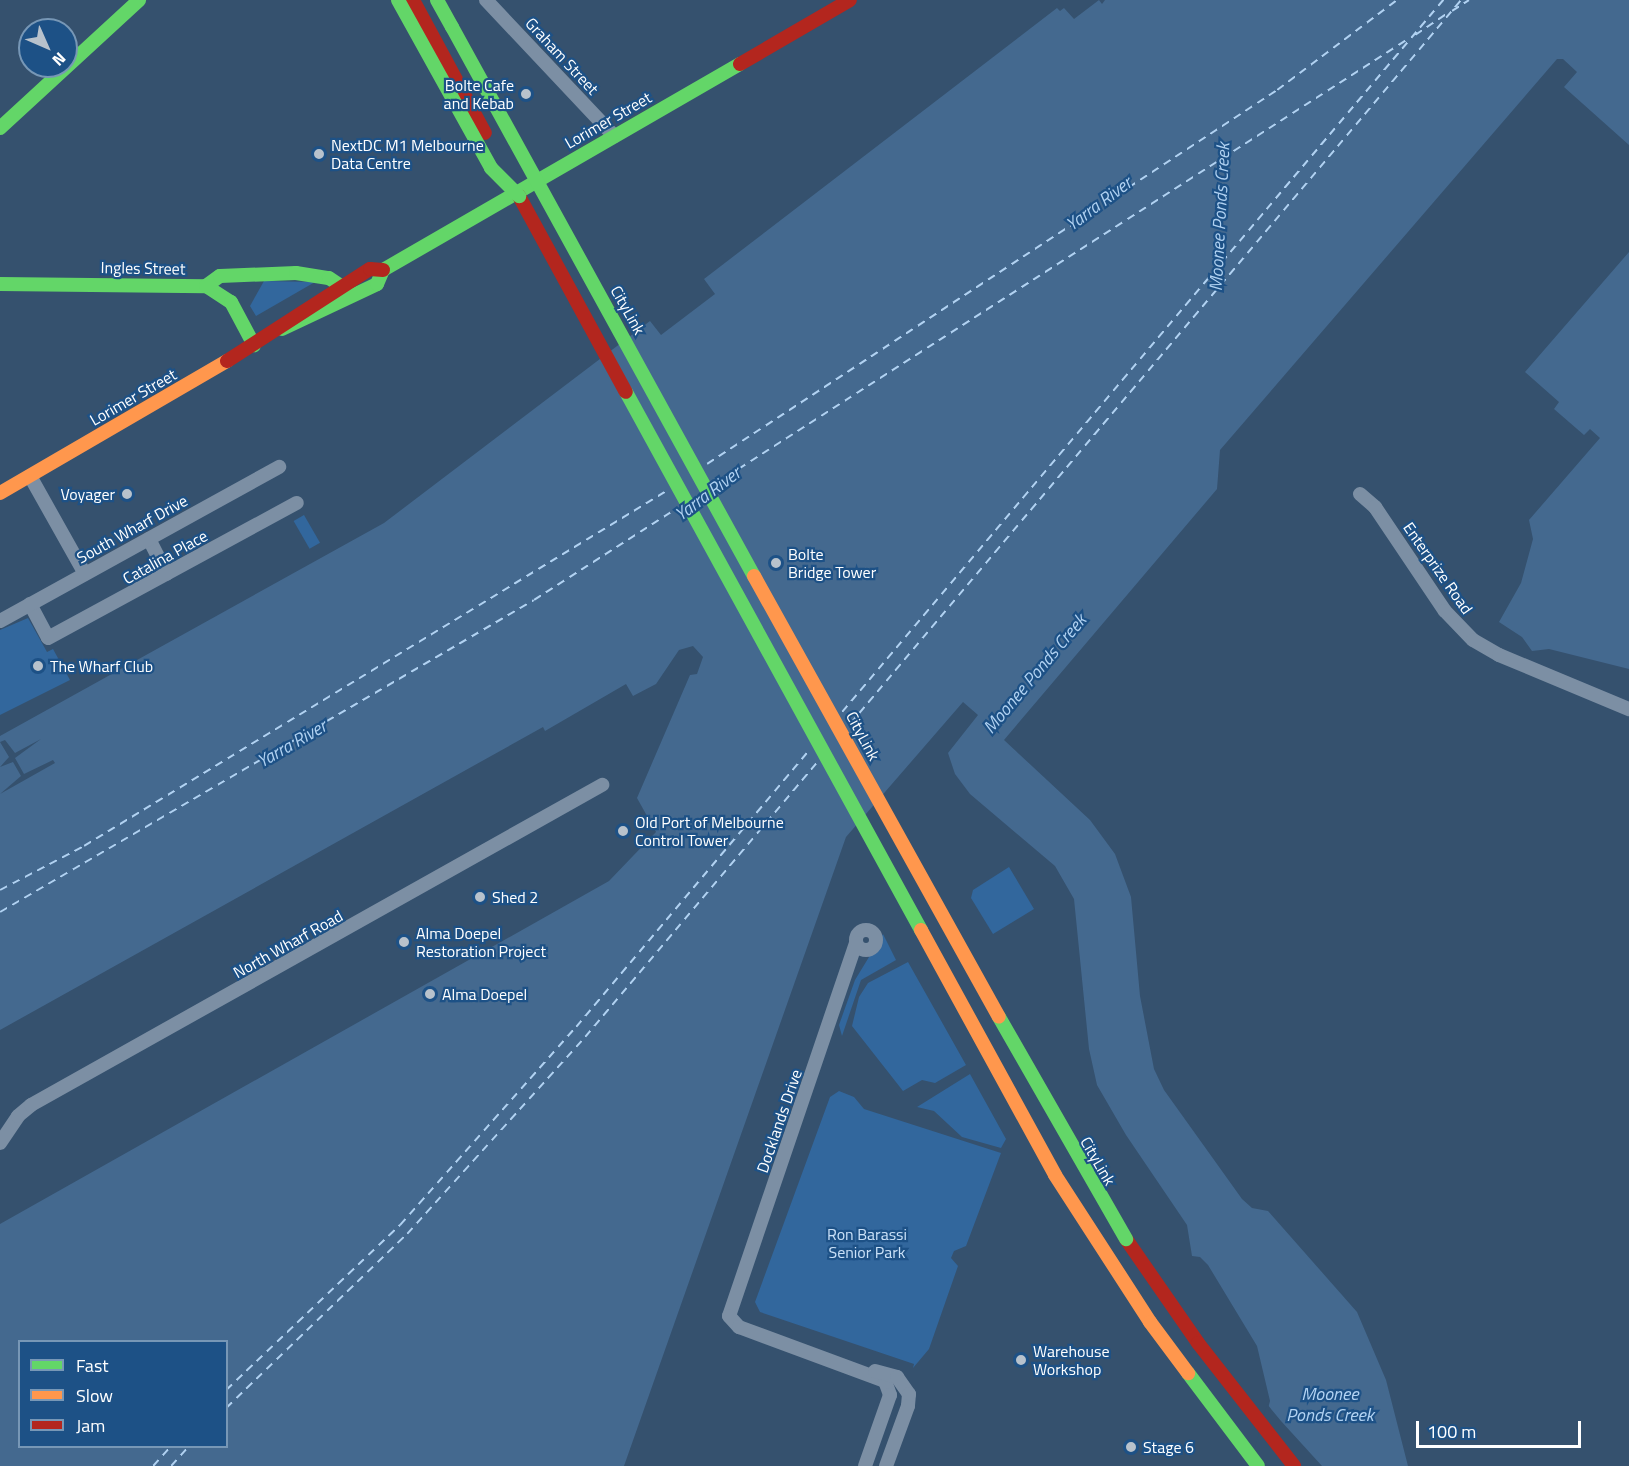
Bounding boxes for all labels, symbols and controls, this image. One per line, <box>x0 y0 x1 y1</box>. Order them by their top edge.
street label: Graham Street <box>522 14 602 98</box>
north arrow <box>18 18 78 78</box>
text: N <box>47 47 72 72</box>
place label: Bolte Cafe and Kebab <box>444 75 514 113</box>
marker: Bolte Cafe and Kebab <box>519 87 533 101</box>
street label: Lorimer Street <box>561 87 655 153</box>
place label: NextDC M1 Melbourne Data Centre <box>331 135 484 173</box>
water label: Moonee Ponds Creek <box>1205 142 1235 292</box>
marker: NextDC M1 Melbourne Data Centre <box>312 147 326 161</box>
water label: Yarra River <box>1062 172 1136 236</box>
street label: Ingles Street <box>100 258 186 278</box>
street label: CityLink <box>607 282 649 338</box>
street label: Lorimer Street <box>86 364 180 430</box>
water label: Yarra River <box>671 462 745 526</box>
place label: Voyager <box>60 484 115 504</box>
marker: Voyager <box>120 487 134 501</box>
street label: South Wharf Drive <box>73 491 191 567</box>
street label: Enterprize Road <box>1399 518 1477 618</box>
street label: Catalina Place <box>119 526 211 588</box>
place label: Bolte Bridge Tower <box>788 544 876 582</box>
marker: Bolte Bridge Tower <box>769 556 783 570</box>
water label: Moonee Ponds Creek <box>979 610 1091 738</box>
place label: The Wharf Club <box>50 656 153 676</box>
marker: The Wharf Club <box>31 659 45 673</box>
street label: CityLink <box>842 708 884 764</box>
water label: Yarra River <box>253 715 331 773</box>
place label: Old Port of Melbourne Control Tower <box>635 812 784 850</box>
marker: Old Port of Melbourne Control Tower <box>616 824 630 838</box>
place label: Shed 2 <box>492 887 538 907</box>
marker: Shed 2 <box>473 890 487 904</box>
street label: North Wharf Road <box>230 906 346 982</box>
place label: Alma Doepel Restoration Project <box>416 923 546 961</box>
marker: Alma Doepel Restoration Project <box>397 935 411 949</box>
place label: Alma Doepel <box>442 984 527 1004</box>
marker: Alma Doepel <box>423 987 437 1001</box>
street label: Docklands Drive <box>752 1067 806 1175</box>
street label: CityLink <box>1076 1133 1120 1189</box>
park label: Ron Barassi Senior Park <box>827 1224 907 1262</box>
legend <box>18 1340 228 1448</box>
place label: Warehouse Workshop <box>1033 1341 1109 1379</box>
text: Fast <box>76 1352 109 1379</box>
marker: Warehouse Workshop <box>1014 1353 1028 1367</box>
text: Slow <box>76 1382 113 1409</box>
water label: Moonee Ponds Creek <box>1286 1384 1374 1426</box>
scale bar <box>1419 1409 1584 1447</box>
text: Jam <box>76 1412 105 1439</box>
text: 100 m <box>1427 1418 1476 1445</box>
place label: Stage 6 <box>1143 1437 1194 1457</box>
marker: Stage 6 <box>1124 1440 1138 1454</box>

